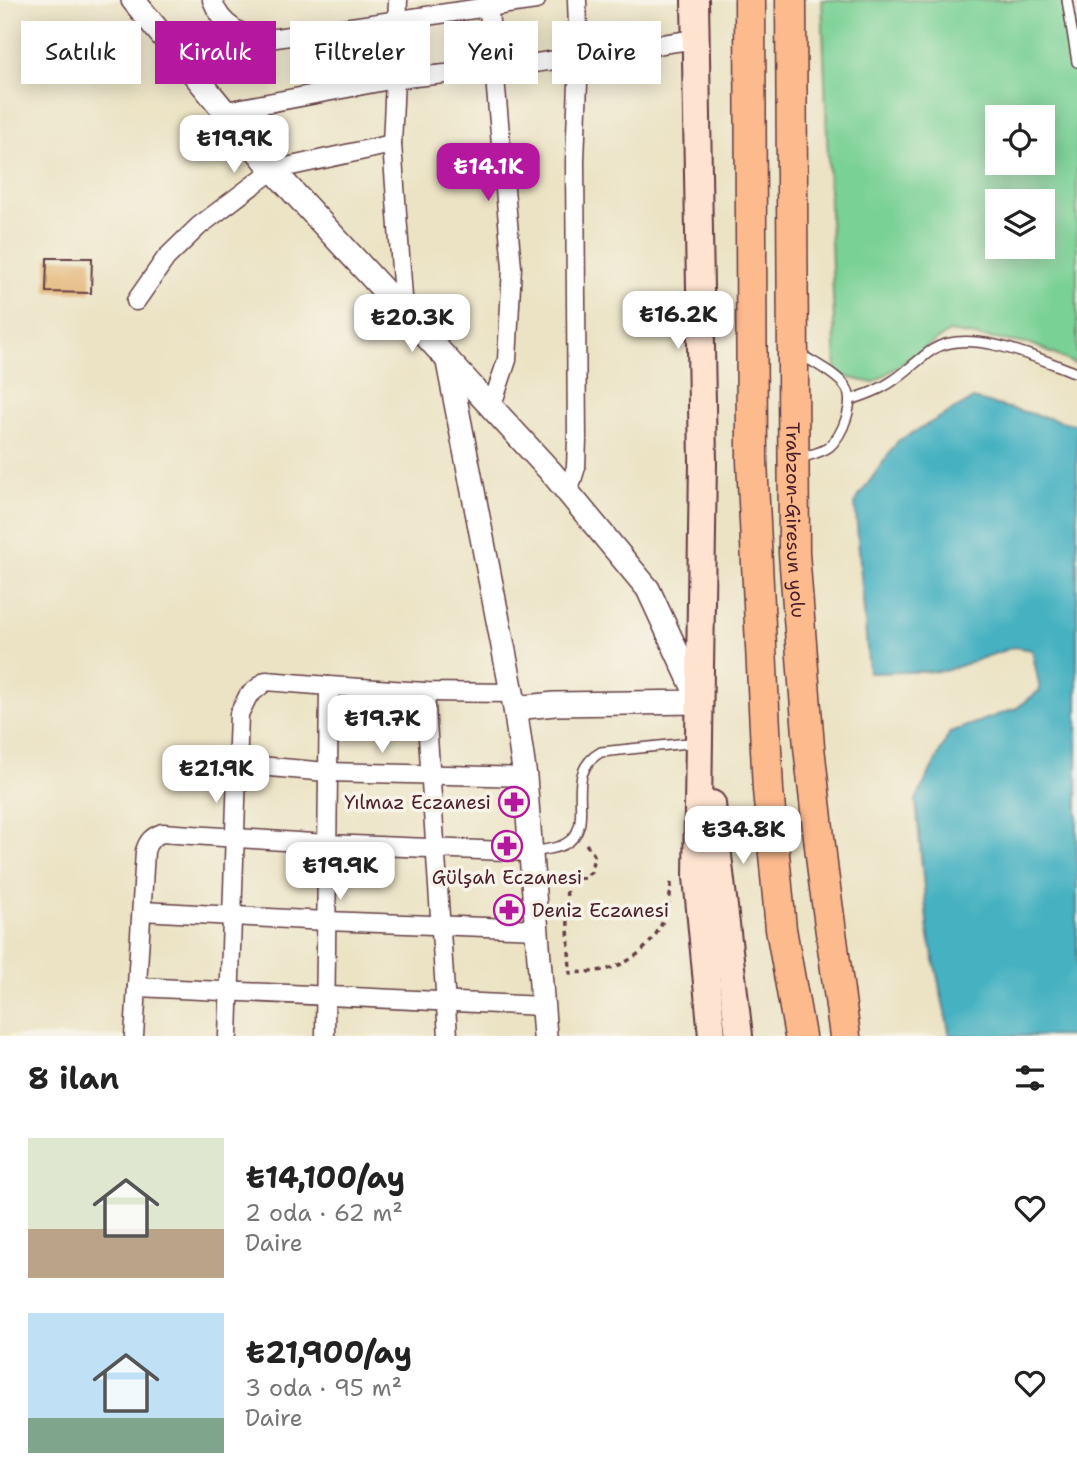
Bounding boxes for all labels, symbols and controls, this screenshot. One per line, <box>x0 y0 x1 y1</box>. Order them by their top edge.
chip: Satılık <box>21 21 141 84</box>
chip: Kiralık <box>155 21 276 84</box>
chip: Filtreler <box>290 21 430 84</box>
chip: Yeni <box>444 21 538 84</box>
chip: Daire <box>552 21 661 84</box>
map controls <box>985 105 1055 259</box>
button: locate <box>985 105 1055 175</box>
pin: ₺19.9K <box>177 116 291 175</box>
text: ₺19.9K <box>196 123 272 153</box>
pin: ₺14.1K <box>431 144 545 203</box>
text: ₺14.1K <box>453 151 523 181</box>
button: layers <box>985 189 1055 259</box>
pin: ₺16.2K <box>621 292 735 351</box>
pin: ₺20.3K <box>355 294 469 354</box>
text: ₺16.2K <box>639 299 717 329</box>
text: ₺20.3K <box>370 302 454 332</box>
street label: Trabzon-Giresun yolu <box>781 422 811 619</box>
pin: ₺19.7K <box>325 696 439 755</box>
text: ₺19.7K <box>344 703 421 733</box>
pin: ₺21.9K <box>159 746 273 805</box>
text: ₺21.9K <box>178 753 254 783</box>
pharmacy icon: Yılmaz Eczanesi <box>497 785 531 819</box>
place label: Yılmaz Eczanesi <box>344 790 491 815</box>
pin: ₺34.8K <box>686 806 800 866</box>
text: ₺34.8K <box>701 814 785 844</box>
pharmacy icon: Gülşah Eczanesi <box>490 829 524 863</box>
pin: ₺19.9K <box>283 842 397 902</box>
text: ₺19.9K <box>302 850 378 880</box>
place label: Gülşah Eczanesi <box>432 865 582 890</box>
pharmacy icon: Deniz Eczanesi <box>492 893 526 927</box>
place label: Deniz Eczanesi <box>532 898 669 923</box>
text: 8 ilan <box>28 1058 119 1099</box>
icon: filters <box>1011 1059 1049 1097</box>
text: ₺14,100/ay <box>245 1157 405 1198</box>
icon: home <box>84 1166 168 1250</box>
icon: heart <box>1011 1189 1049 1227</box>
text: 2 oda · 62 m² <box>245 1198 403 1228</box>
text: Daire <box>245 1228 303 1258</box>
text: ₺21,900/ay <box>245 1332 412 1373</box>
icon: home <box>84 1341 168 1425</box>
icon: heart <box>1011 1364 1049 1402</box>
text: 3 oda · 95 m² <box>245 1373 402 1403</box>
text: Daire <box>245 1403 303 1433</box>

